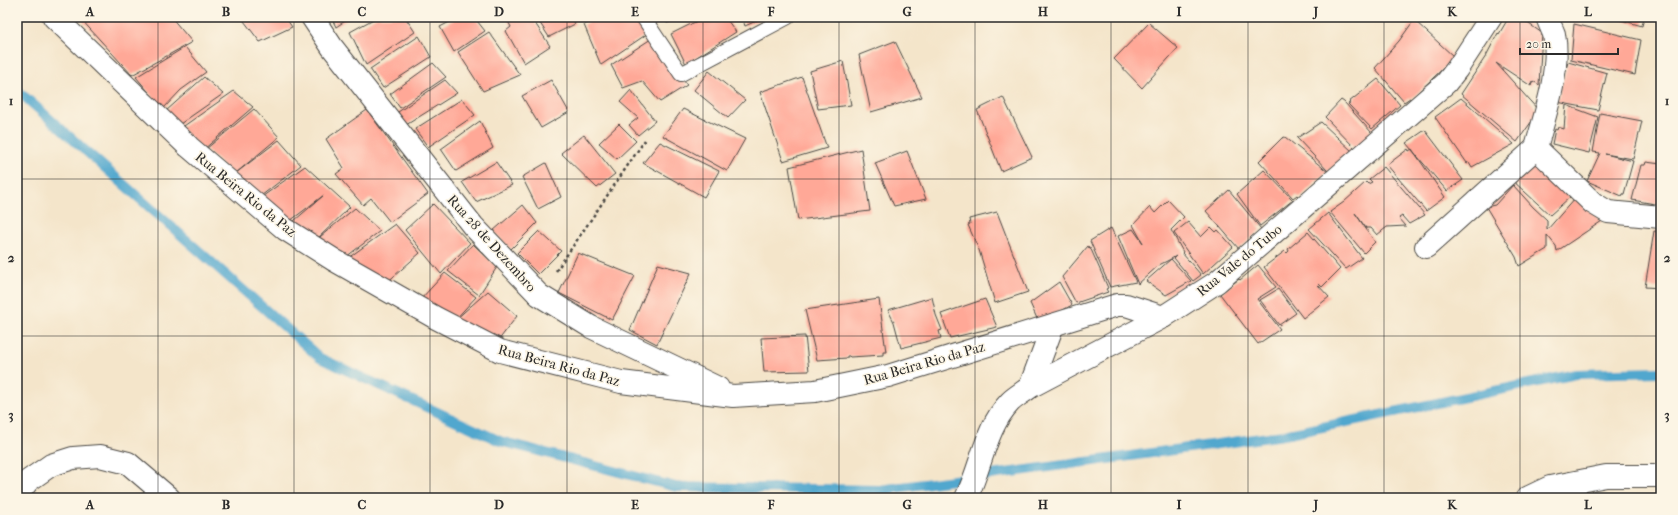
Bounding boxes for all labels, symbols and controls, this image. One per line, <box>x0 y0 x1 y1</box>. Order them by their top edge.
text: A <box>85 4 95 19</box>
text: B <box>222 4 231 19</box>
text: C <box>358 4 367 19</box>
text: D <box>494 4 504 19</box>
text: E <box>631 4 639 19</box>
text: F <box>767 4 775 19</box>
text: G <box>902 4 912 19</box>
text: H <box>1038 4 1049 19</box>
text: I <box>1176 4 1182 19</box>
text: J <box>1312 4 1319 20</box>
text: K <box>1447 4 1458 19</box>
text: L <box>1584 4 1593 19</box>
scale bar <box>1520 30 1618 56</box>
text: 20 m <box>1526 37 1551 51</box>
text: 1 <box>9 93 14 108</box>
text: 1 <box>1665 93 1670 108</box>
street label: Rua Beira Rio da Paz <box>192 148 300 240</box>
street label: Rua 28 de Dezembro <box>444 191 540 295</box>
street label: Rua Vale do Tubo <box>1193 221 1285 300</box>
text: 2 <box>8 250 15 265</box>
text: 2 <box>1664 250 1671 265</box>
street label: Rua Beira Rio da Paz <box>862 338 987 389</box>
street label: Rua Beira Rio da Paz <box>496 341 622 390</box>
text: 3 <box>8 407 14 423</box>
text: 3 <box>1664 407 1670 423</box>
text: A <box>85 497 95 512</box>
text: B <box>222 497 231 512</box>
text: C <box>358 497 367 512</box>
text: D <box>494 497 504 512</box>
text: E <box>631 497 639 512</box>
text: F <box>767 497 775 512</box>
text: G <box>902 497 912 512</box>
text: H <box>1038 497 1049 512</box>
text: I <box>1176 497 1182 512</box>
text: J <box>1312 497 1319 513</box>
text: K <box>1447 497 1458 512</box>
text: L <box>1584 497 1593 512</box>

